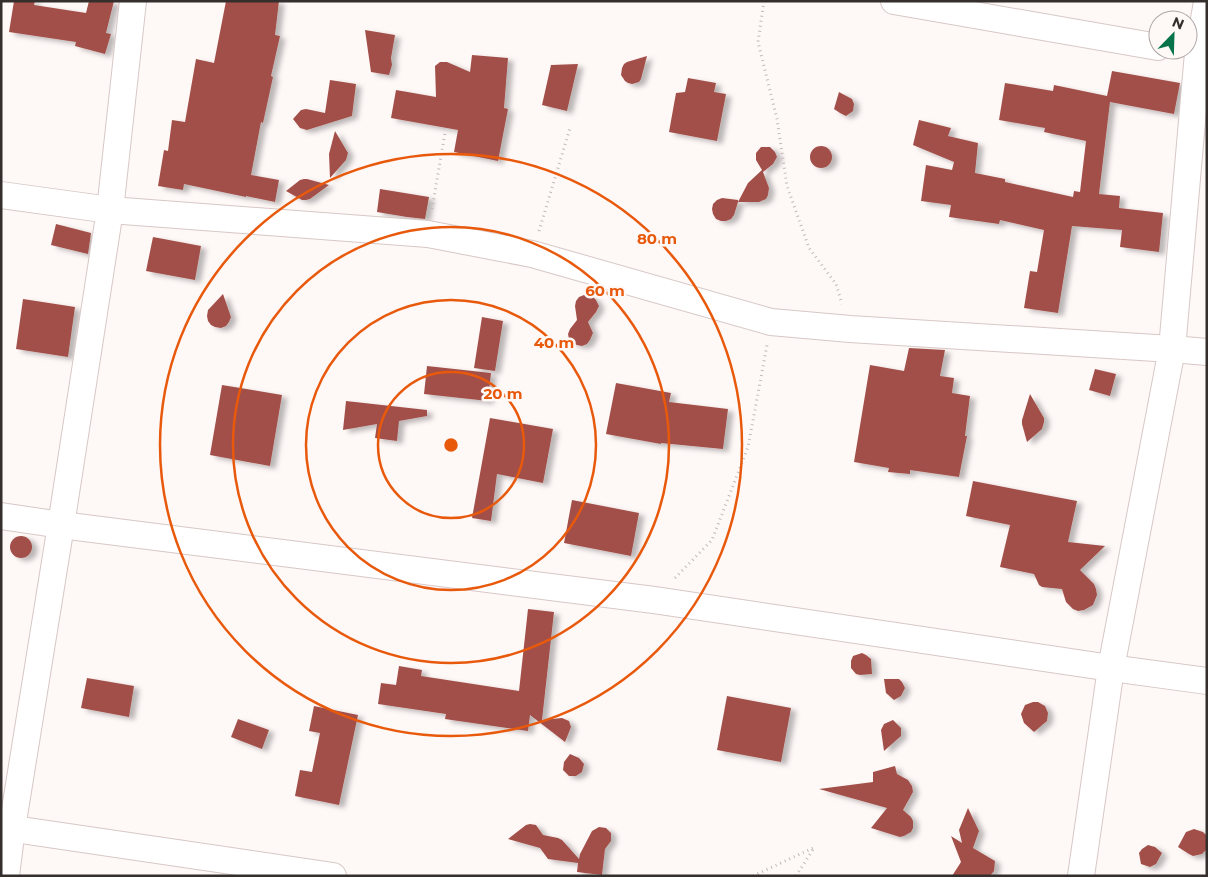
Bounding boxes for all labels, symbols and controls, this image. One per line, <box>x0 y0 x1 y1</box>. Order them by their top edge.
north arrow <box>1148 10 1198 60</box>
text: N <box>1169 13 1187 34</box>
text: 80 m <box>637 229 677 248</box>
text: 60 m <box>585 281 625 300</box>
text: 40 m <box>534 333 574 352</box>
text: 20 m <box>483 384 523 403</box>
centre of rings <box>442 436 460 454</box>

